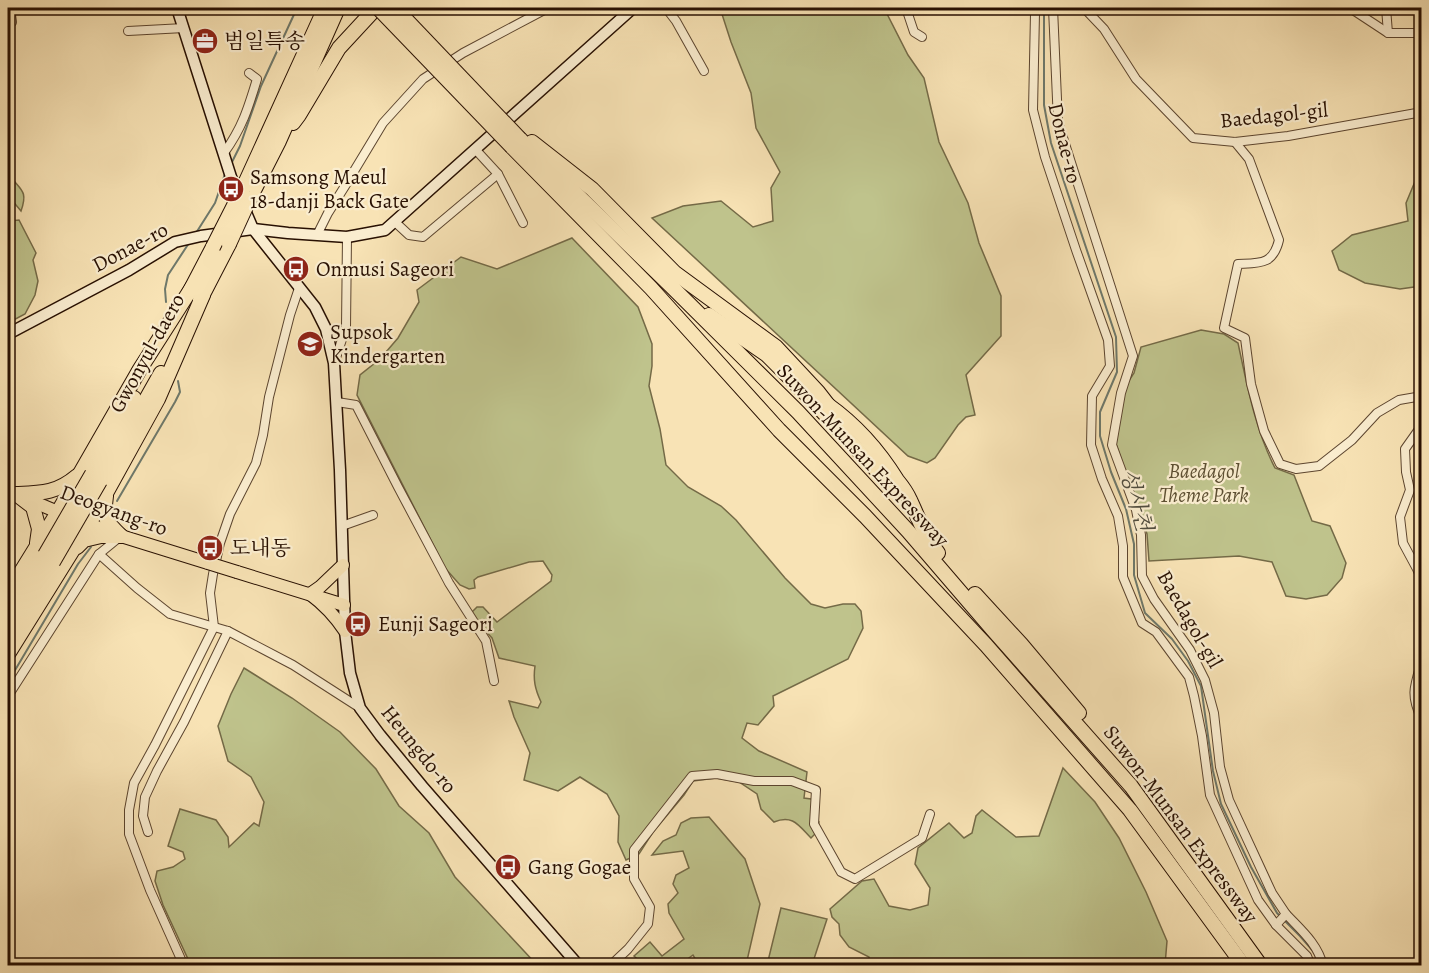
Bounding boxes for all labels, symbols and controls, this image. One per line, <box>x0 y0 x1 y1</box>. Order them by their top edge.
office icon: 범일특송 <box>190 26 220 56</box>
place label: 범일특송 <box>224 27 305 55</box>
street label: Baedagol-gil <box>1219 95 1329 135</box>
street label: Donae-ro <box>1041 100 1089 186</box>
place label: Samsong Maeul 18-danji Back Gate <box>250 163 409 215</box>
bus stop icon: Samsong Maeul 18-danji Back Gate <box>216 174 246 204</box>
street label: Donae-ro <box>87 215 173 279</box>
bus stop icon: Onmusi Sageori <box>281 254 311 284</box>
place label: Onmusi Sageori <box>316 255 454 283</box>
street label: Gwonyul-daero <box>103 288 191 418</box>
place label: Supsok Kindergarten <box>330 318 445 370</box>
school or university icon: Supsok Kindergarten <box>295 329 325 359</box>
street label: Suwon-Munsan Expressway <box>771 357 956 553</box>
park label: Baedagol Theme Park <box>1159 457 1249 509</box>
water label: 성사천 <box>1113 465 1160 536</box>
street label: Deogyang-ro <box>56 478 172 542</box>
bus stop icon: 도내동 <box>195 533 225 563</box>
place label: 도내동 <box>230 534 291 562</box>
street label: Baedagol-gil <box>1151 565 1229 673</box>
bus stop icon: Eunji Sageori <box>343 609 373 639</box>
place label: Eunji Sageori <box>378 610 493 638</box>
street label: Heungdo-ro <box>375 699 463 799</box>
street label: Suwon-Munsan Expressway <box>1097 719 1265 929</box>
bus stop icon: Gang Gogae <box>493 852 523 882</box>
place label: Gang Gogae <box>528 853 631 881</box>

